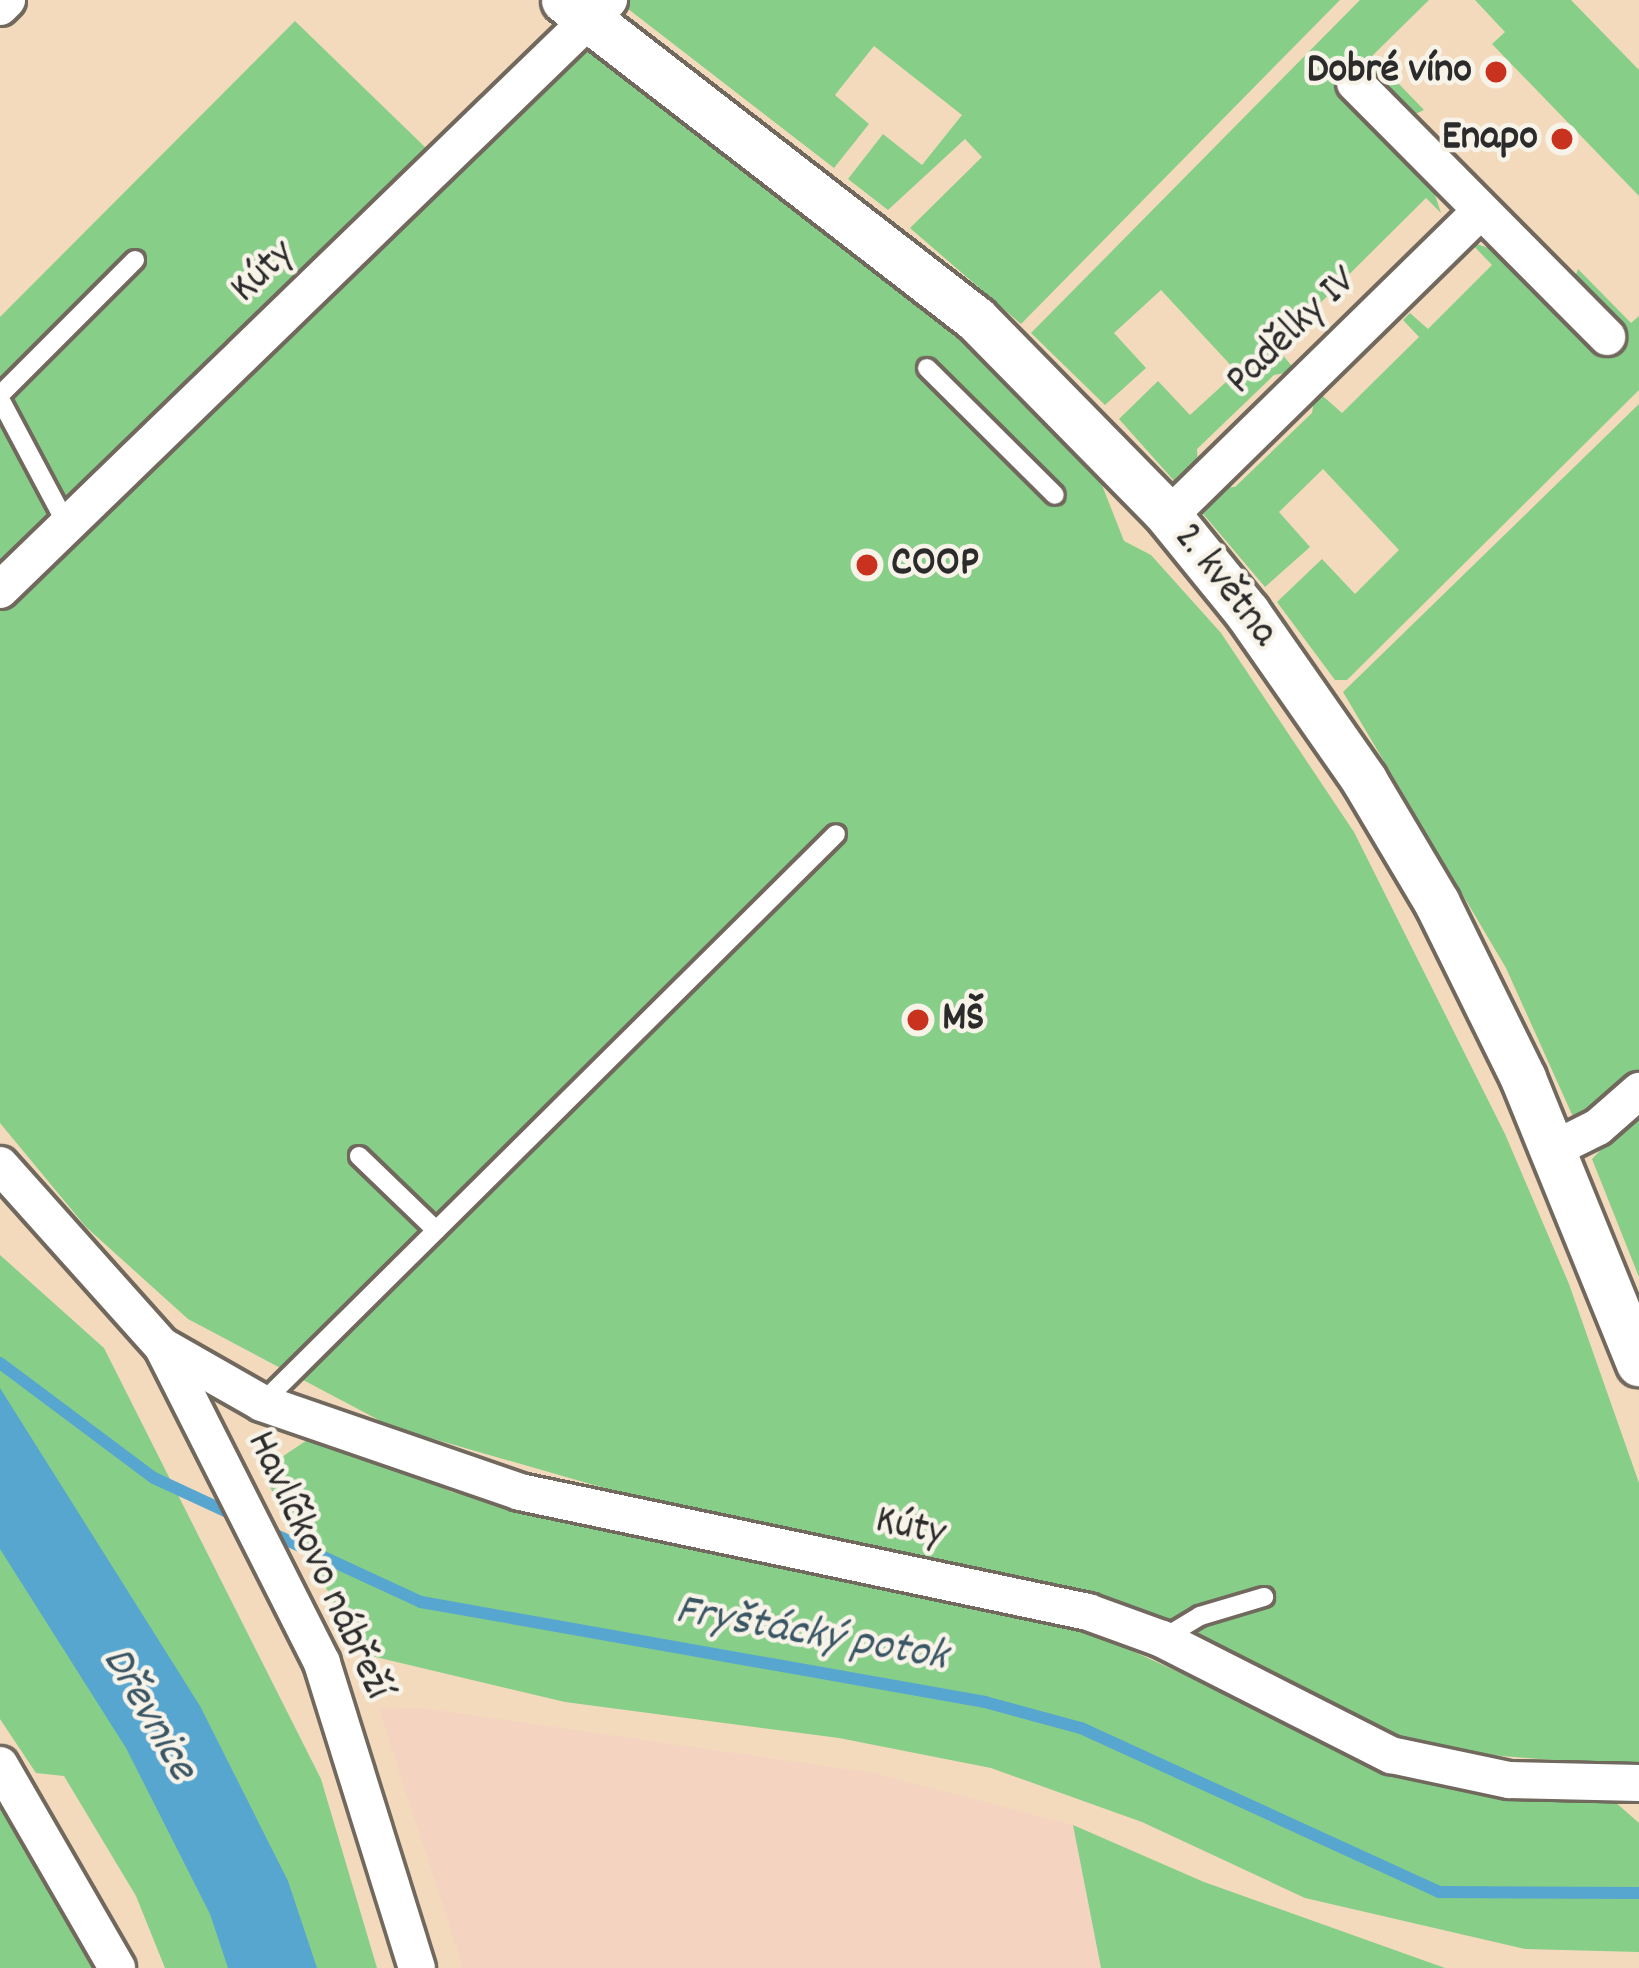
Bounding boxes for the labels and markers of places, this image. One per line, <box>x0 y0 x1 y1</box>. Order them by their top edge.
place label: Dobré víno <box>1307 47 1472 97</box>
marker: Dobré víno <box>1483 59 1509 85</box>
place label: Enapo <box>1442 114 1538 164</box>
marker: Enapo <box>1549 126 1575 152</box>
place label: COOP <box>891 540 979 590</box>
marker: COOP <box>854 552 880 578</box>
place label: MŠ <box>942 995 984 1045</box>
marker: MŠ <box>905 1007 931 1033</box>

